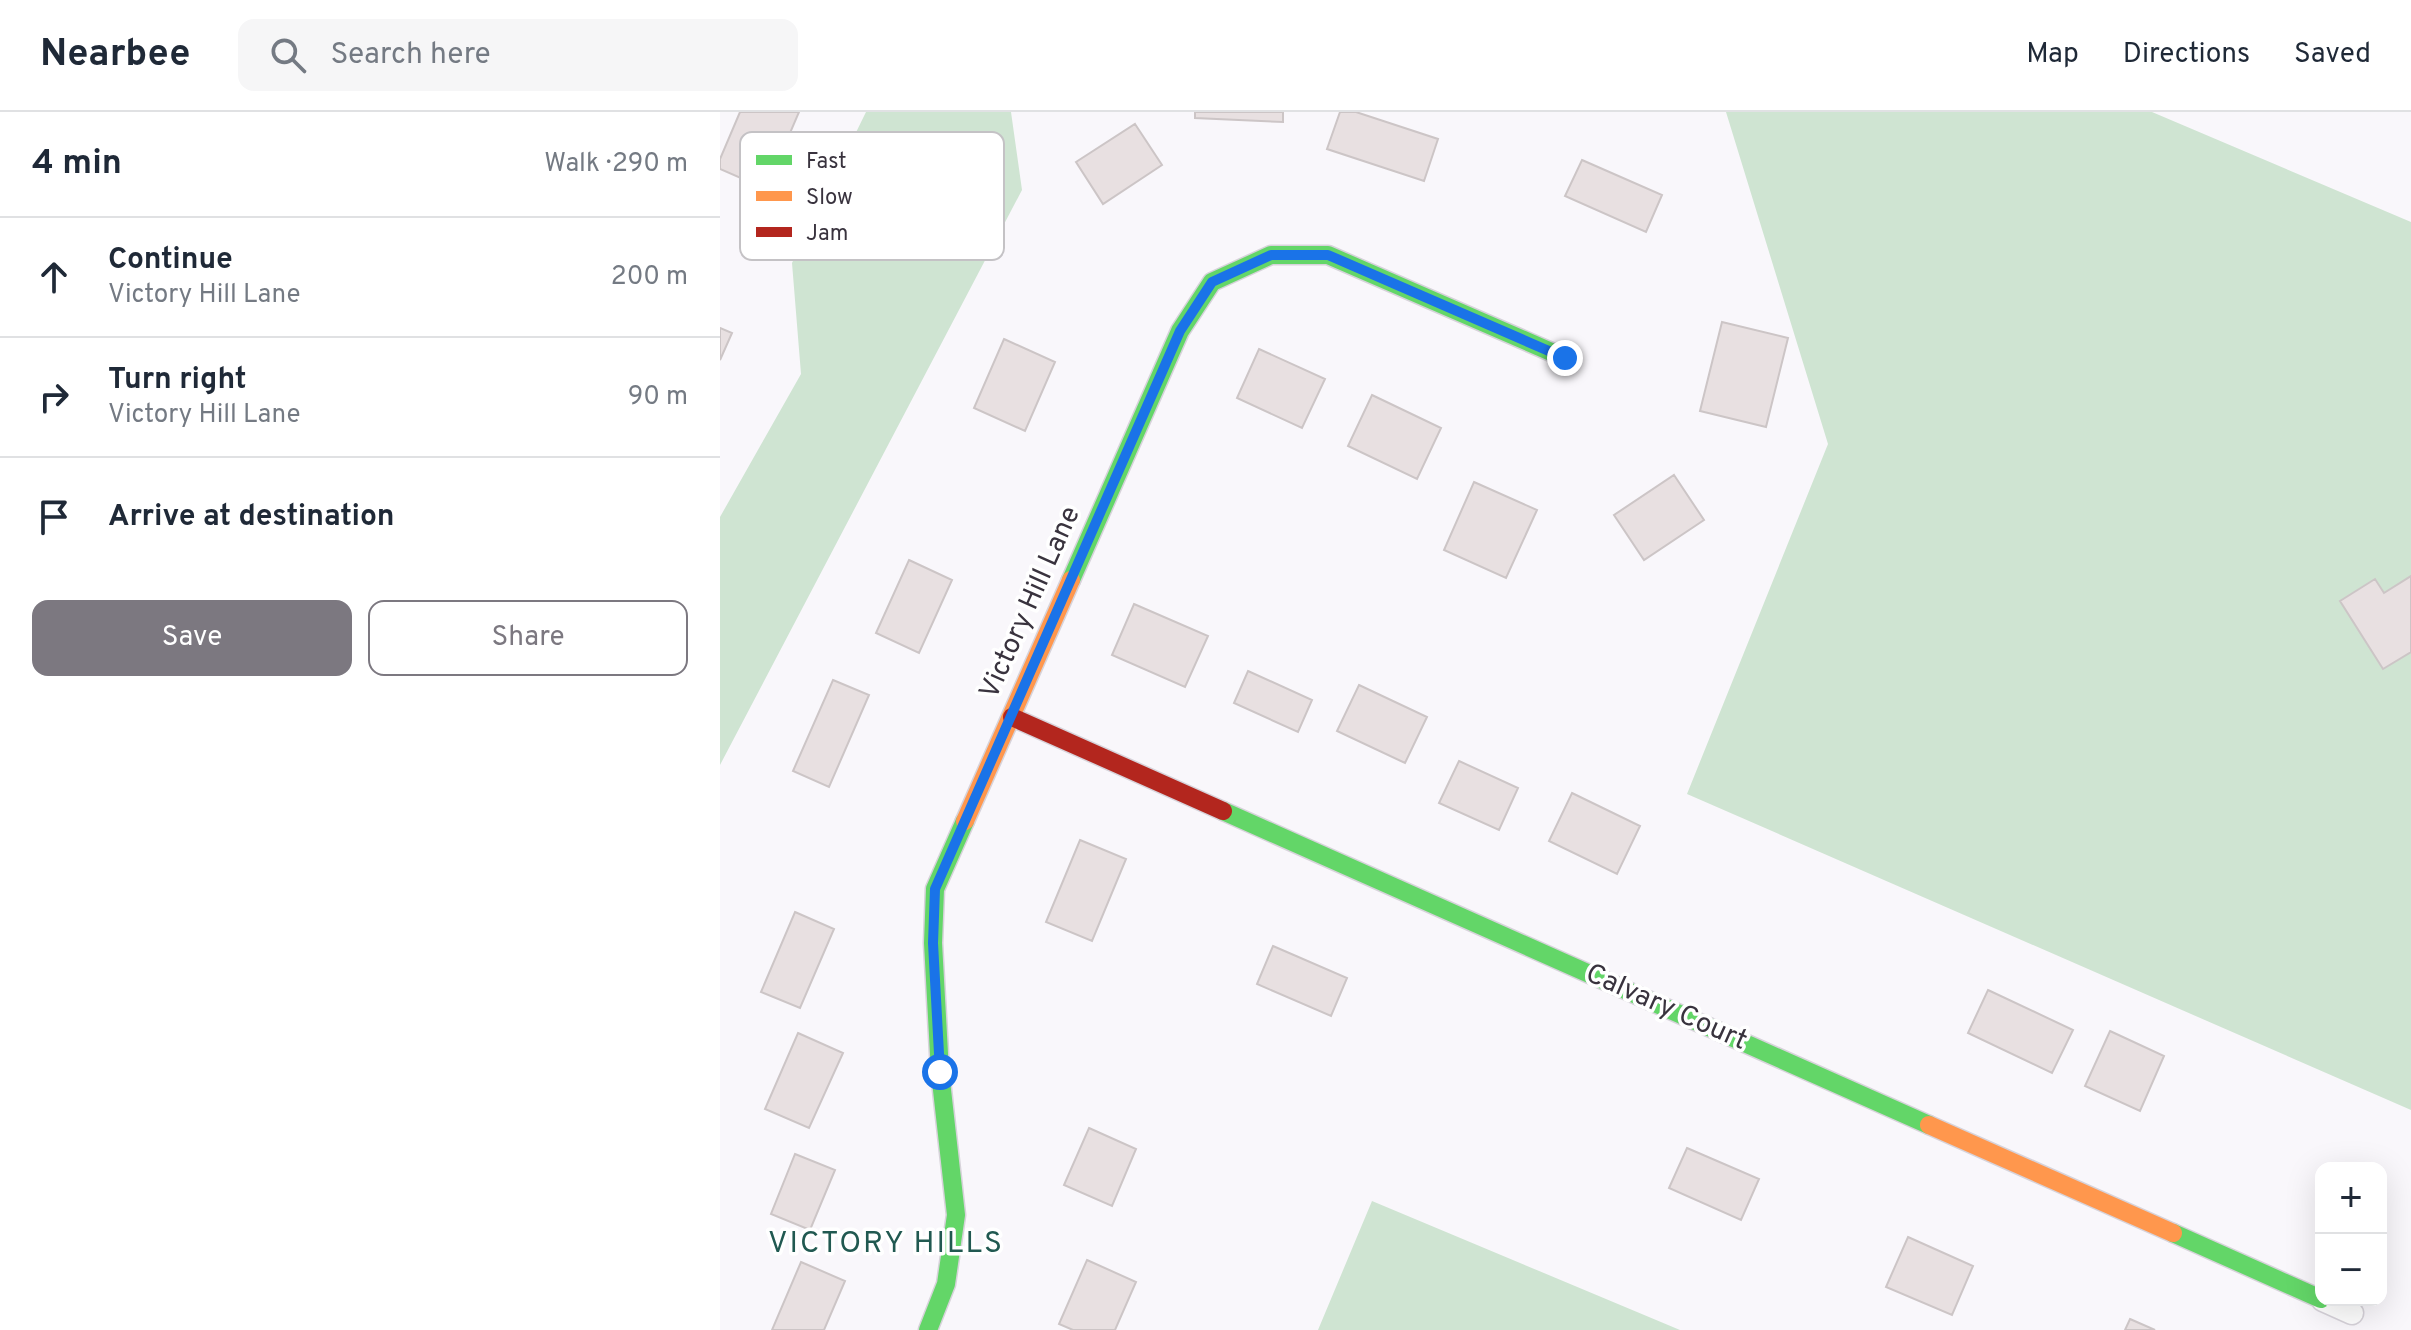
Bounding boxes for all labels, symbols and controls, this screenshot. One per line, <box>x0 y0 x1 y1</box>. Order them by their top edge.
search box <box>238 19 798 91</box>
text: Nearbee <box>40 31 190 80</box>
icon: search <box>266 33 310 77</box>
text: Search here <box>330 37 491 74</box>
text: Map <box>2026 37 2079 73</box>
text: Directions <box>2123 37 2250 73</box>
text: Saved <box>2294 37 2371 73</box>
legend <box>740 132 1004 260</box>
text: 4 min <box>32 143 122 186</box>
text: Walk · 290 m <box>544 148 688 181</box>
text: Fast <box>806 149 847 176</box>
text: Slow <box>806 185 853 212</box>
text: Jam <box>806 221 849 248</box>
text: Continue <box>108 242 233 279</box>
icon: ahead <box>32 255 76 299</box>
text: 200 m <box>611 261 688 294</box>
text: Victory Hill Lane <box>108 279 301 312</box>
route end <box>1547 340 1583 376</box>
text: Turn right <box>108 362 246 399</box>
icon: right <box>32 375 76 419</box>
text: 90 m <box>628 381 688 414</box>
text: Victory Hill Lane <box>108 399 301 432</box>
icon: arrive <box>32 495 76 539</box>
text: Arrive at destination <box>108 499 394 536</box>
street label: Victory Hill Lane <box>972 501 1090 705</box>
button: Save <box>32 600 352 676</box>
button: Share <box>368 600 688 676</box>
street label: Calvary Court <box>1580 956 1752 1060</box>
route start <box>922 1054 958 1090</box>
map controls <box>2315 1162 2387 1306</box>
button: + <box>2315 1162 2387 1234</box>
district label: VICTORY HILLS <box>768 1226 1004 1263</box>
button: − <box>2315 1234 2387 1306</box>

